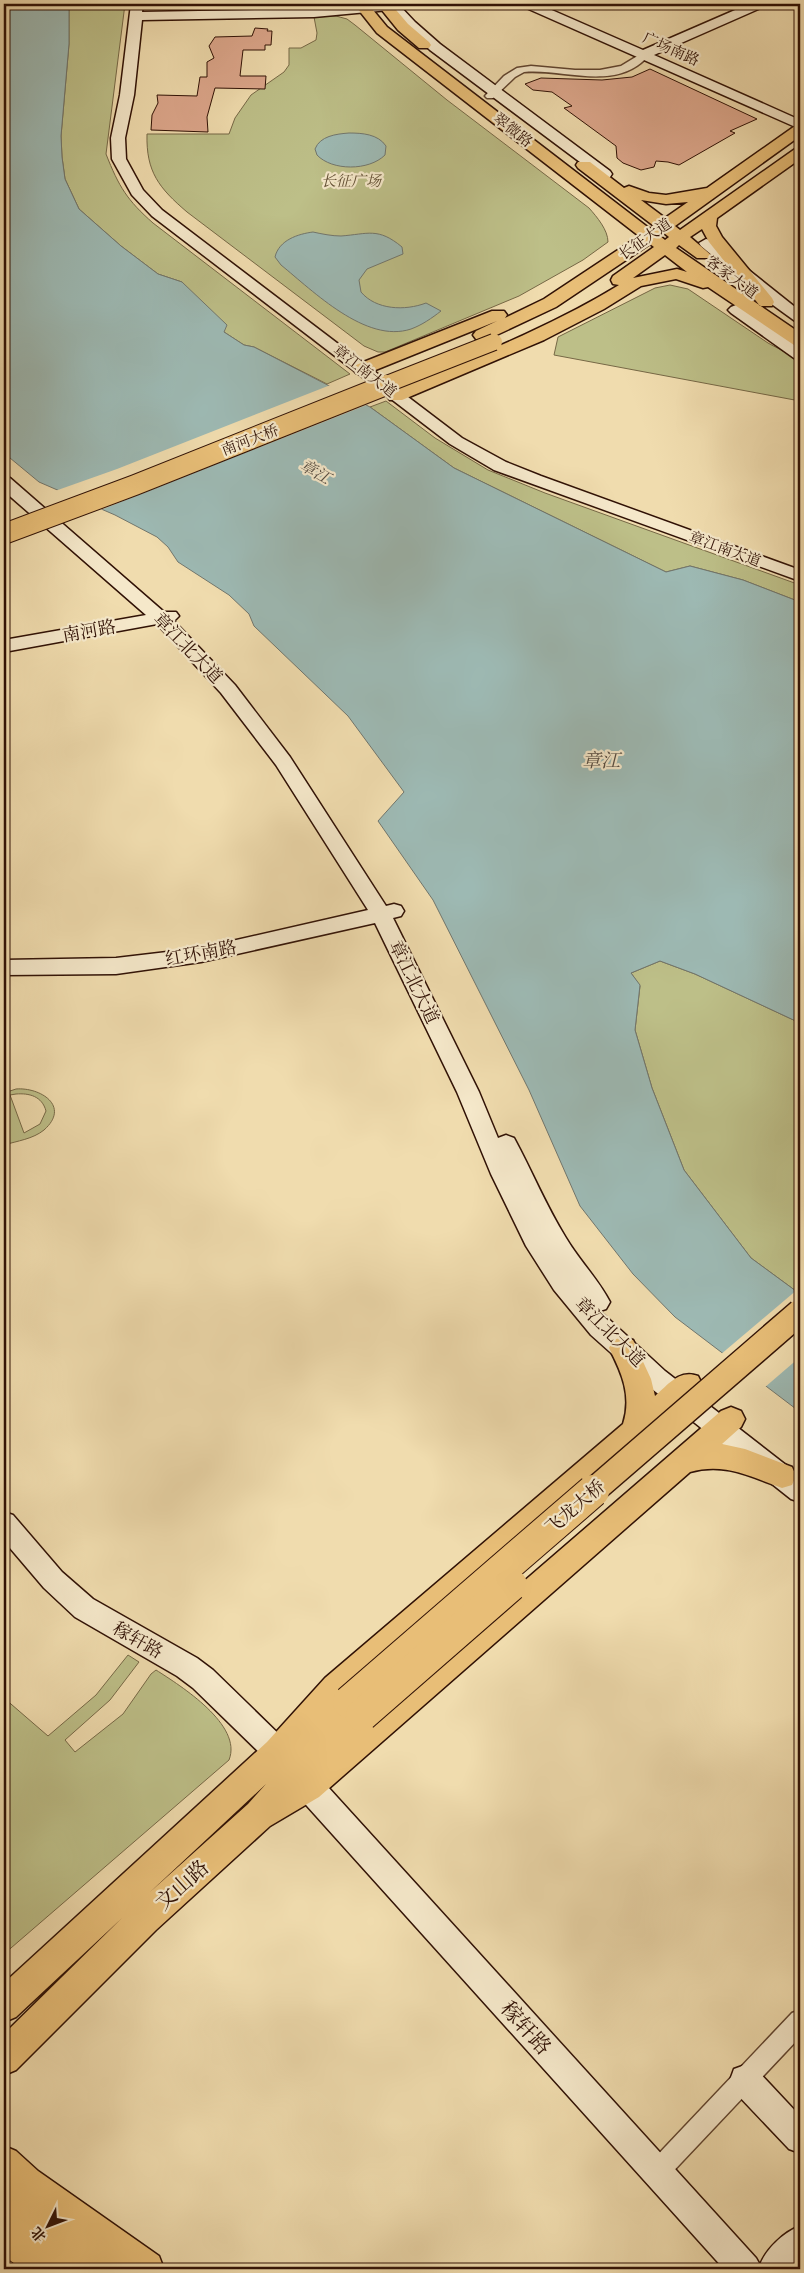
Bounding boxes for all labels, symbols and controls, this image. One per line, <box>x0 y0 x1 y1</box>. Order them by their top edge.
street label: 广场南路 <box>640 28 702 70</box>
street label: 翠微路 <box>489 108 537 152</box>
park label: 长征广场 <box>321 171 383 191</box>
street label: 长征大道 <box>615 214 675 264</box>
street label: 客家大道 <box>702 251 762 303</box>
street label: 章江南大道 <box>329 340 401 402</box>
street label: 南河大桥 <box>218 420 282 460</box>
water label: 章江 <box>296 454 336 491</box>
street label: 章江南大道 <box>686 527 764 571</box>
street label: 章江北大道 <box>148 607 228 689</box>
street label: 南河路 <box>60 614 118 648</box>
water label: 章江 <box>582 748 623 774</box>
street label: 红环南路 <box>163 935 239 971</box>
street label: 章江北大道 <box>383 936 445 1028</box>
street label: 章江北大道 <box>570 1292 650 1372</box>
street label: 飞龙大桥 <box>540 1474 610 1540</box>
street label: 稼轩路 <box>109 1616 167 1664</box>
street label: 文山路 <box>149 1854 215 1916</box>
street label: 稼轩路 <box>495 1995 557 2061</box>
north arrow <box>22 2200 72 2250</box>
text: 北 <box>27 2223 50 2246</box>

